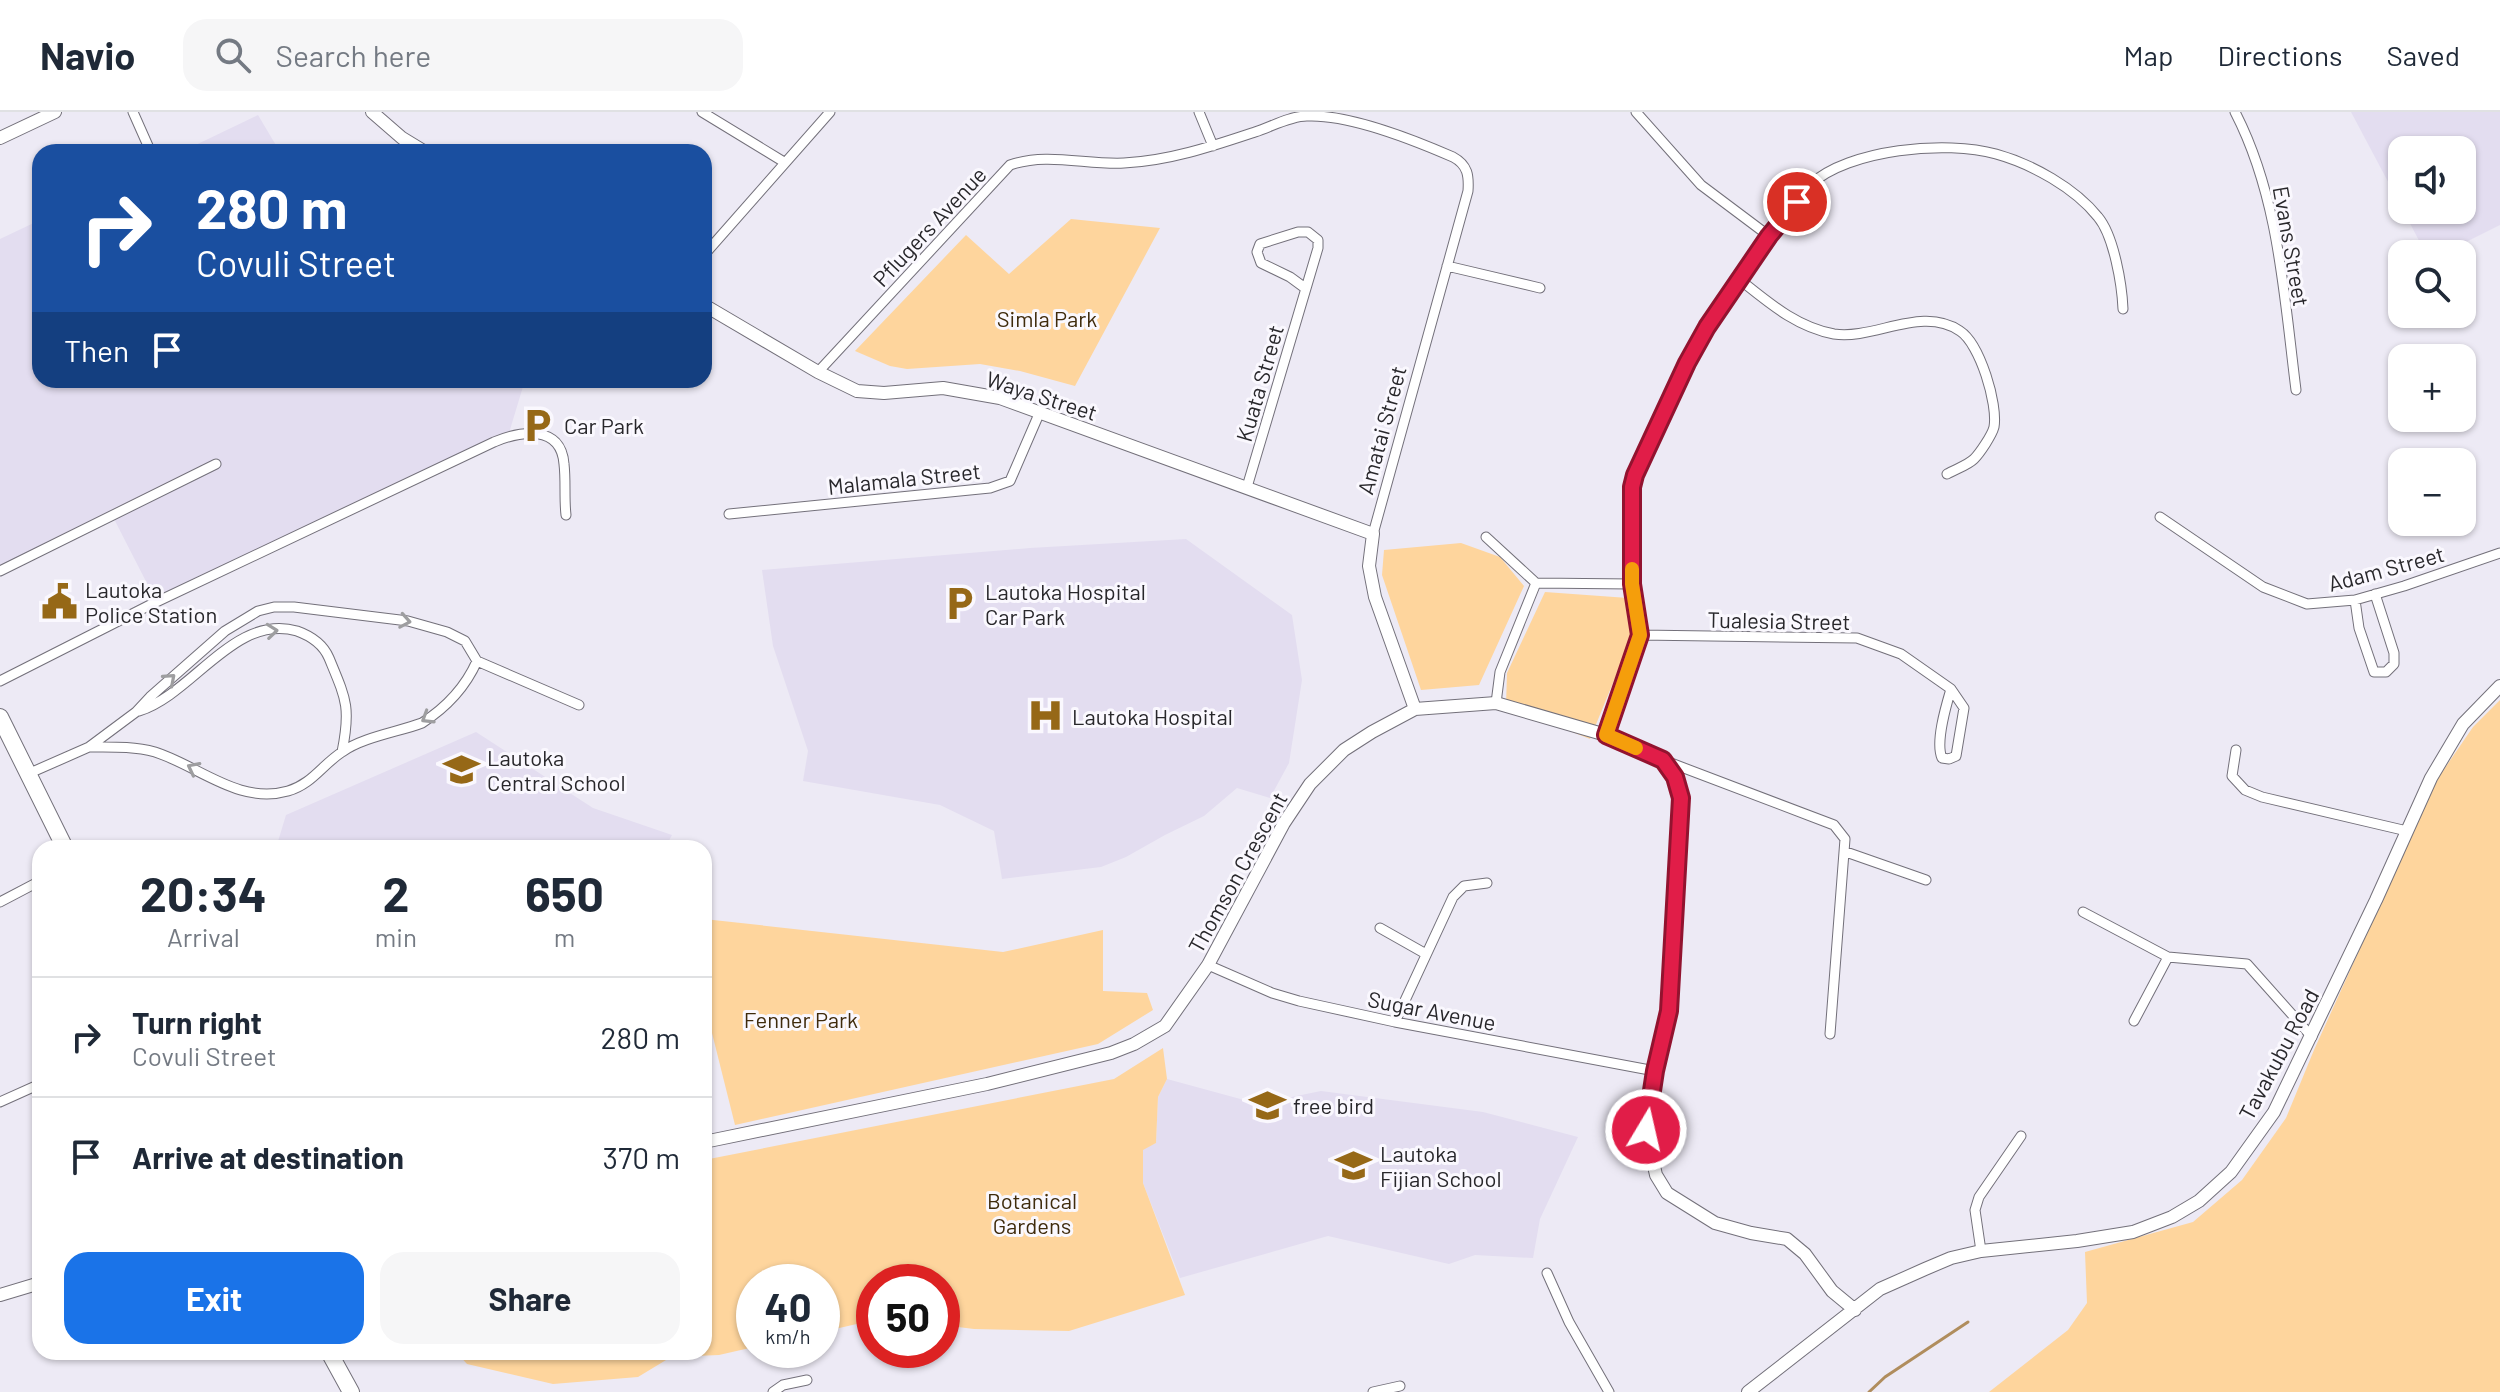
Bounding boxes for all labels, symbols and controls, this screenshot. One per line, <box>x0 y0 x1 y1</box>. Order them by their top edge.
search box <box>183 19 743 91</box>
text: Navio <box>40 32 135 78</box>
icon: search <box>211 33 255 77</box>
text: Search here <box>275 37 431 73</box>
text: Map <box>2124 38 2173 72</box>
text: Directions <box>2217 38 2343 72</box>
text: Saved <box>2387 38 2460 72</box>
map controls <box>2388 136 2476 536</box>
button: sound <box>2388 136 2476 224</box>
street label: Pflugers Avenue <box>867 161 991 291</box>
pin <box>1763 168 1831 236</box>
text: 280 m <box>196 173 348 240</box>
icon: right <box>64 176 168 280</box>
icon: arrive <box>1775 180 1819 224</box>
street label: Evans Street <box>2269 184 2315 308</box>
button: search <box>2388 240 2476 328</box>
text: Covuli Street <box>196 241 396 284</box>
park label: Simla Park <box>997 305 1097 331</box>
street label: Kuata Street <box>1230 322 1288 444</box>
icon: arrive <box>145 328 189 372</box>
text: Then <box>64 332 129 368</box>
button: + <box>2388 344 2476 432</box>
street label: Amatai Street <box>1351 363 1411 497</box>
street label: Waya Street <box>983 365 1101 425</box>
parking icon: Car Park <box>519 406 557 444</box>
place label: Car Park <box>564 412 644 438</box>
button: − <box>2388 448 2476 536</box>
street label: Malamala Street <box>826 457 982 499</box>
street label: Adam Street <box>2325 540 2447 596</box>
place label: Lautoka Police Station <box>85 576 217 627</box>
place label: Lautoka Hospital Car Park <box>985 578 1146 629</box>
public building icon: Lautoka Police Station <box>40 583 78 621</box>
parking icon: Lautoka Hospital Car Park <box>940 585 978 623</box>
street label: Tualesia Street <box>1707 606 1851 634</box>
one-way arrow <box>398 612 411 629</box>
one-way arrow <box>266 622 279 639</box>
one-way arrow <box>160 674 175 689</box>
hospital icon: Lautoka Hospital <box>1027 697 1065 735</box>
place label: Lautoka Hospital <box>1072 703 1233 729</box>
one-way arrow <box>421 709 436 724</box>
place label: Lautoka Central School <box>487 744 626 795</box>
school or university icon: Lautoka Central School <box>442 751 480 789</box>
one-way arrow <box>186 762 201 778</box>
street label: Thomson Crescent <box>1182 787 1292 957</box>
text: 20:34 <box>140 864 267 922</box>
text: 2 <box>382 864 409 922</box>
text: 650 <box>525 864 604 922</box>
text: Arrival <box>167 921 240 952</box>
text: min <box>375 921 417 952</box>
text: m <box>554 921 575 952</box>
street label: Tavakubu Road <box>2233 984 2323 1124</box>
street label: Sugar Avenue <box>1366 985 1498 1035</box>
text: Turn right <box>132 1004 262 1040</box>
park label: Fenner Park <box>744 1006 858 1032</box>
icon: right <box>64 1015 108 1059</box>
text: 280 m <box>601 1019 680 1055</box>
text: Covuli Street <box>132 1040 276 1071</box>
school or university icon: free bird <box>1248 1086 1286 1124</box>
position arrow <box>1604 1088 1688 1172</box>
place label: free bird <box>1293 1092 1374 1118</box>
icon: arrive <box>64 1135 108 1179</box>
text: Arrive at destination <box>132 1139 404 1175</box>
text: 370 m <box>603 1139 680 1175</box>
place label: Lautoka Fijian School <box>1380 1140 1502 1191</box>
school or university icon: Lautoka Fijian School <box>1335 1147 1373 1185</box>
park label: Botanical Gardens <box>987 1187 1077 1238</box>
button: Exit <box>64 1252 364 1344</box>
button: Share <box>380 1252 680 1344</box>
speed limit sign: 50 <box>856 1264 960 1368</box>
text: 40 <box>765 1282 812 1330</box>
text: km/h <box>765 1324 811 1348</box>

